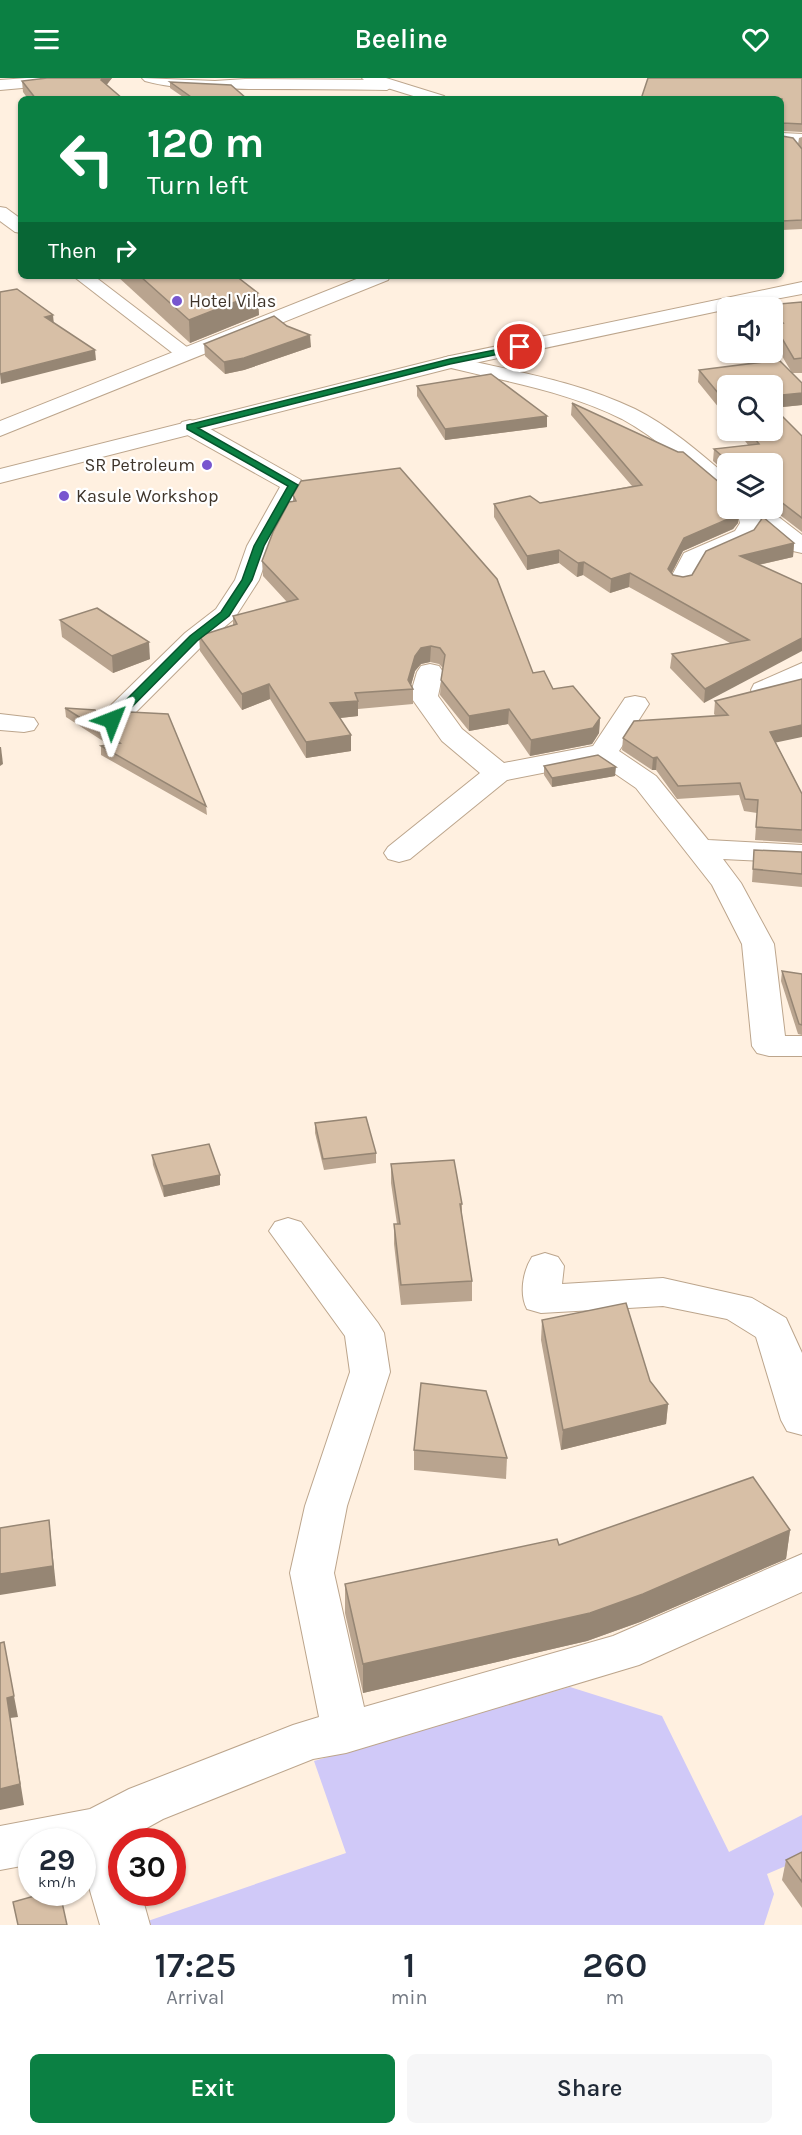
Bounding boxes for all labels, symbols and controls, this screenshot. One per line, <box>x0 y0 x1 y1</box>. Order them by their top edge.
icon: menu <box>30 23 63 56</box>
text: Beeline <box>354 23 448 55</box>
icon: heart <box>739 23 772 56</box>
text: 120 m <box>147 118 264 168</box>
icon: left <box>48 120 126 198</box>
text: Turn left <box>147 169 248 201</box>
icon: right <box>109 234 142 267</box>
text: Then <box>48 238 97 264</box>
place label: Hotel Vilas <box>189 290 276 312</box>
marker: Hotel Vilas <box>170 294 184 308</box>
map controls <box>717 297 783 519</box>
button: sound <box>717 297 783 363</box>
pin <box>494 321 545 372</box>
icon: arrive <box>503 330 536 363</box>
button: search <box>717 375 783 441</box>
button: layers <box>717 453 783 519</box>
place label: SR Petroleum <box>84 454 195 476</box>
marker: SR Petroleum <box>200 458 214 472</box>
place label: Kasule Workshop <box>76 485 218 507</box>
marker: Kasule Workshop <box>57 489 71 503</box>
position arrow <box>80 688 144 752</box>
speed limit sign: 30 <box>108 1828 186 1906</box>
text: 29 <box>39 1842 75 1878</box>
text: km/h <box>38 1873 76 1891</box>
text: 17:25 <box>154 1944 236 1986</box>
text: 1 <box>403 1944 416 1986</box>
text: 260 <box>582 1944 648 1986</box>
text: Arrival <box>166 1986 225 2009</box>
text: min <box>391 1986 428 2009</box>
text: m <box>605 1986 624 2009</box>
button: Exit <box>30 2054 395 2123</box>
button: Share <box>407 2054 772 2123</box>

